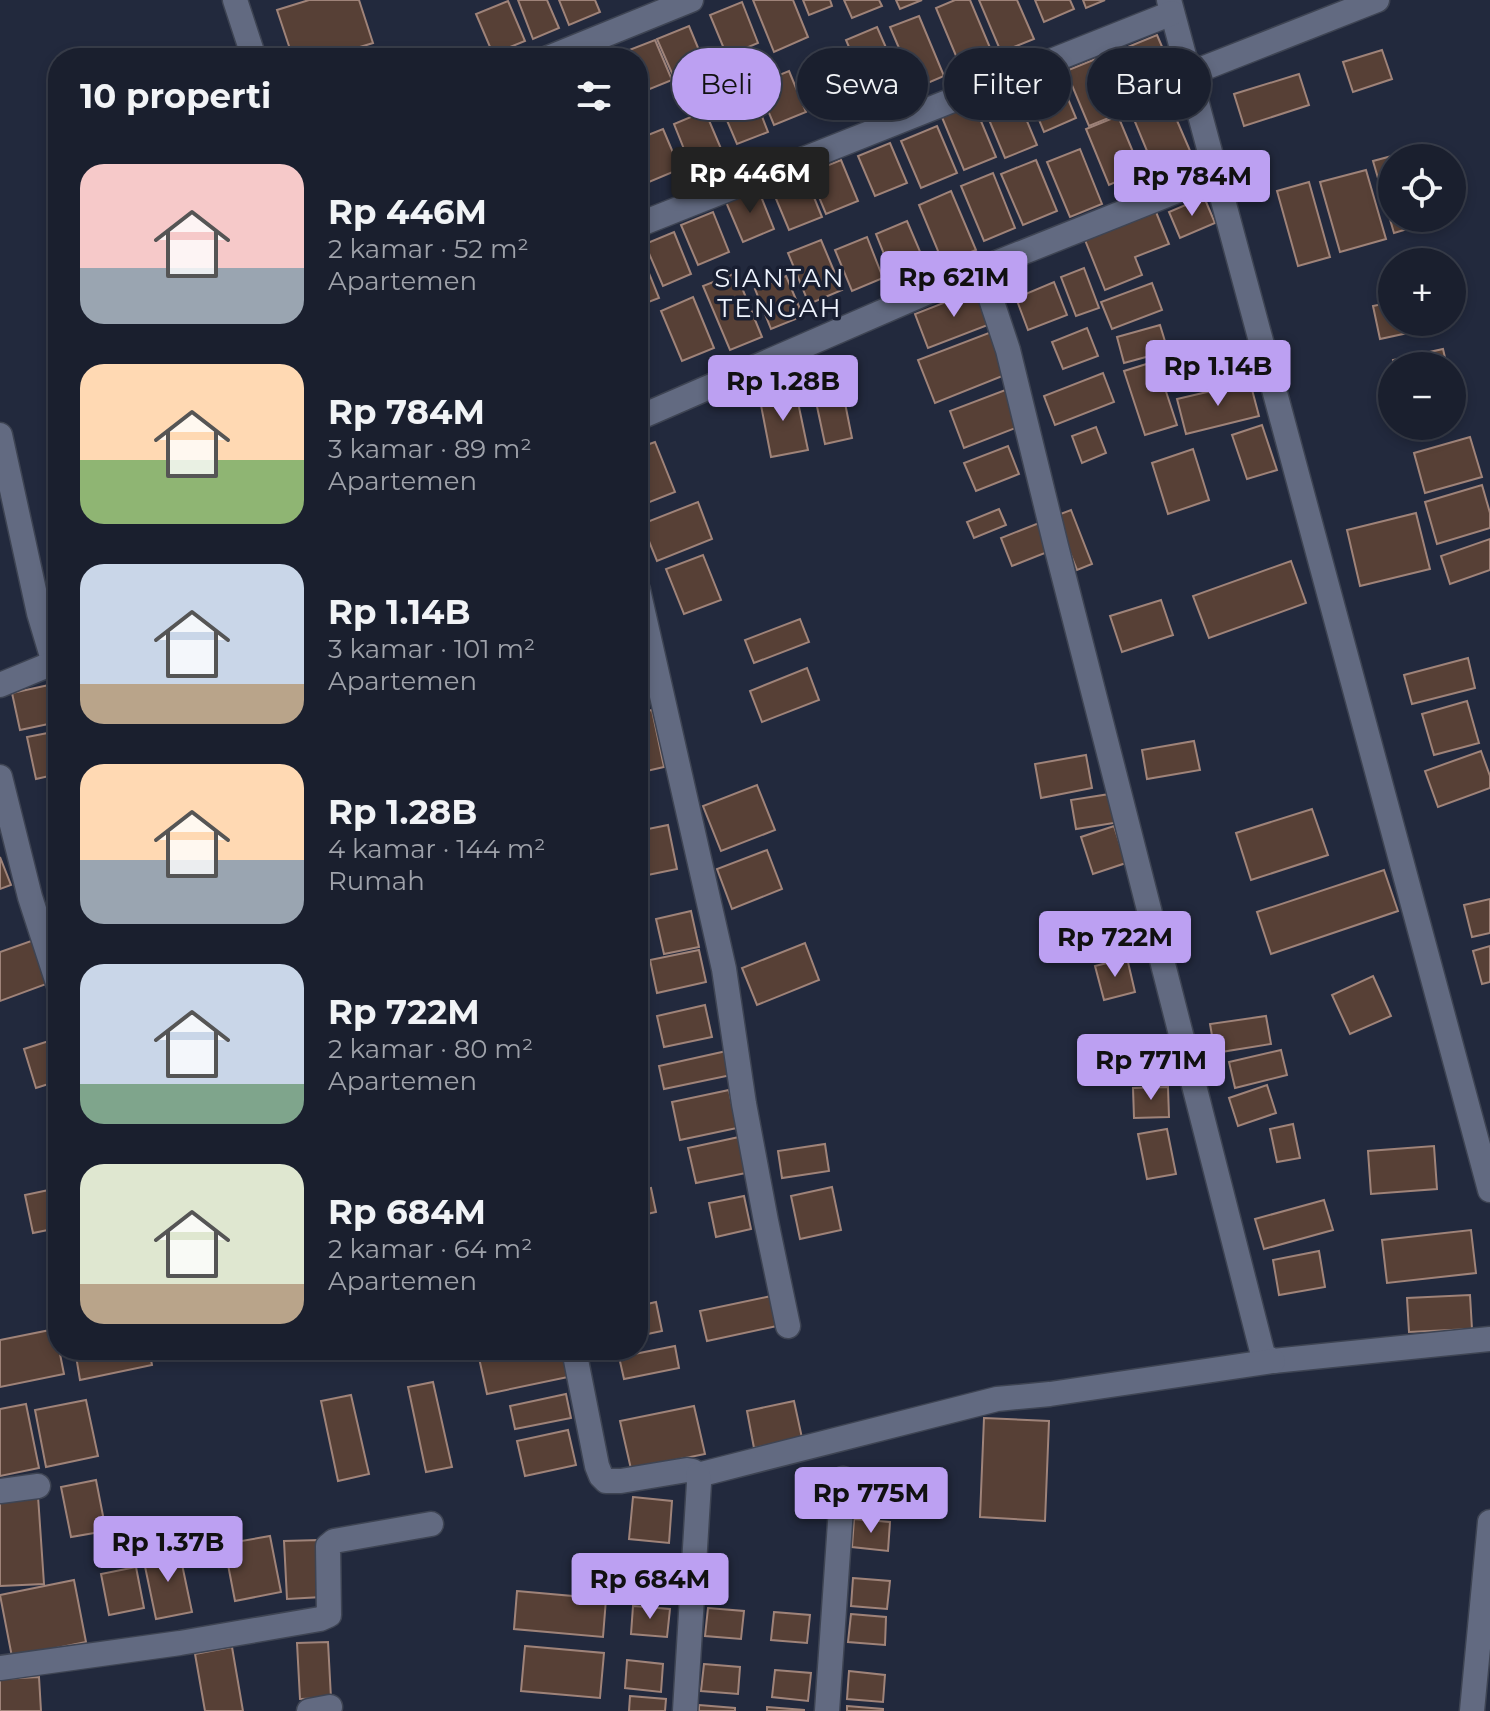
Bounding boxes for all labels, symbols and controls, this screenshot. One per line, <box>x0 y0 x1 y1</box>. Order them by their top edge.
chip: Beli <box>672 48 781 120</box>
chip: Sewa <box>797 48 928 120</box>
chip: Filter <box>944 48 1071 120</box>
chip: Baru <box>1087 48 1211 120</box>
icon: filters <box>572 74 616 118</box>
text: 10 properti <box>80 75 271 117</box>
map controls <box>1378 144 1466 440</box>
button: locate <box>1378 144 1466 232</box>
pin: Rp 446M <box>676 147 824 215</box>
pin: Rp 784M <box>1118 150 1266 218</box>
text: Rp 446M <box>689 157 811 189</box>
text: Rp 784M <box>1132 160 1252 192</box>
text: Rp 446M <box>328 191 487 233</box>
icon: home <box>144 196 240 292</box>
text: 2 kamar · 52 m² <box>328 233 529 265</box>
button: + <box>1378 248 1466 336</box>
pin: Rp 621M <box>880 251 1028 319</box>
text: Rp 621M <box>898 261 1010 293</box>
district label: SIANTAN TENGAH <box>714 262 846 324</box>
text: Apartemen <box>328 265 477 297</box>
pin: Rp 1.14B <box>1135 340 1301 408</box>
text: Rp 1.14B <box>1164 350 1272 382</box>
button: − <box>1378 352 1466 440</box>
pin: Rp 1.28B <box>700 355 866 423</box>
text: Rp 1.28B <box>726 365 840 397</box>
text: Rp 784M <box>328 391 485 433</box>
icon: home <box>144 396 240 492</box>
text: 3 kamar · 89 m² <box>328 433 532 465</box>
text: Apartemen <box>328 465 477 497</box>
text: Rp 1.14B <box>328 591 471 633</box>
icon: home <box>144 596 240 692</box>
text: 3 kamar · 101 m² <box>328 633 535 665</box>
text: Apartemen <box>328 665 477 697</box>
text: Rp 1.28B <box>328 791 477 833</box>
icon: home <box>144 796 240 892</box>
text: 4 kamar · 144 m² <box>328 833 546 865</box>
text: Rumah <box>328 865 425 897</box>
pin: Rp 722M <box>1041 911 1189 979</box>
text: Rp 722M <box>1057 921 1173 953</box>
text: Rp 722M <box>328 991 480 1033</box>
icon: home <box>144 996 240 1092</box>
text: 2 kamar · 80 m² <box>328 1033 533 1065</box>
pin: Rp 771M <box>1077 1034 1225 1102</box>
text: Rp 771M <box>1095 1044 1207 1076</box>
text: Apartemen <box>328 1065 477 1097</box>
text: Rp 684M <box>328 1191 486 1233</box>
icon: home <box>144 1196 240 1292</box>
text: 2 kamar · 64 m² <box>328 1233 532 1265</box>
text: Apartemen <box>328 1265 477 1297</box>
pin: Rp 775M <box>797 1467 945 1535</box>
text: Rp 775M <box>813 1477 929 1509</box>
pin: Rp 1.37B <box>85 1516 251 1584</box>
text: Rp 1.37B <box>112 1526 224 1558</box>
pin: Rp 684M <box>576 1553 724 1621</box>
text: Rp 684M <box>590 1563 710 1595</box>

